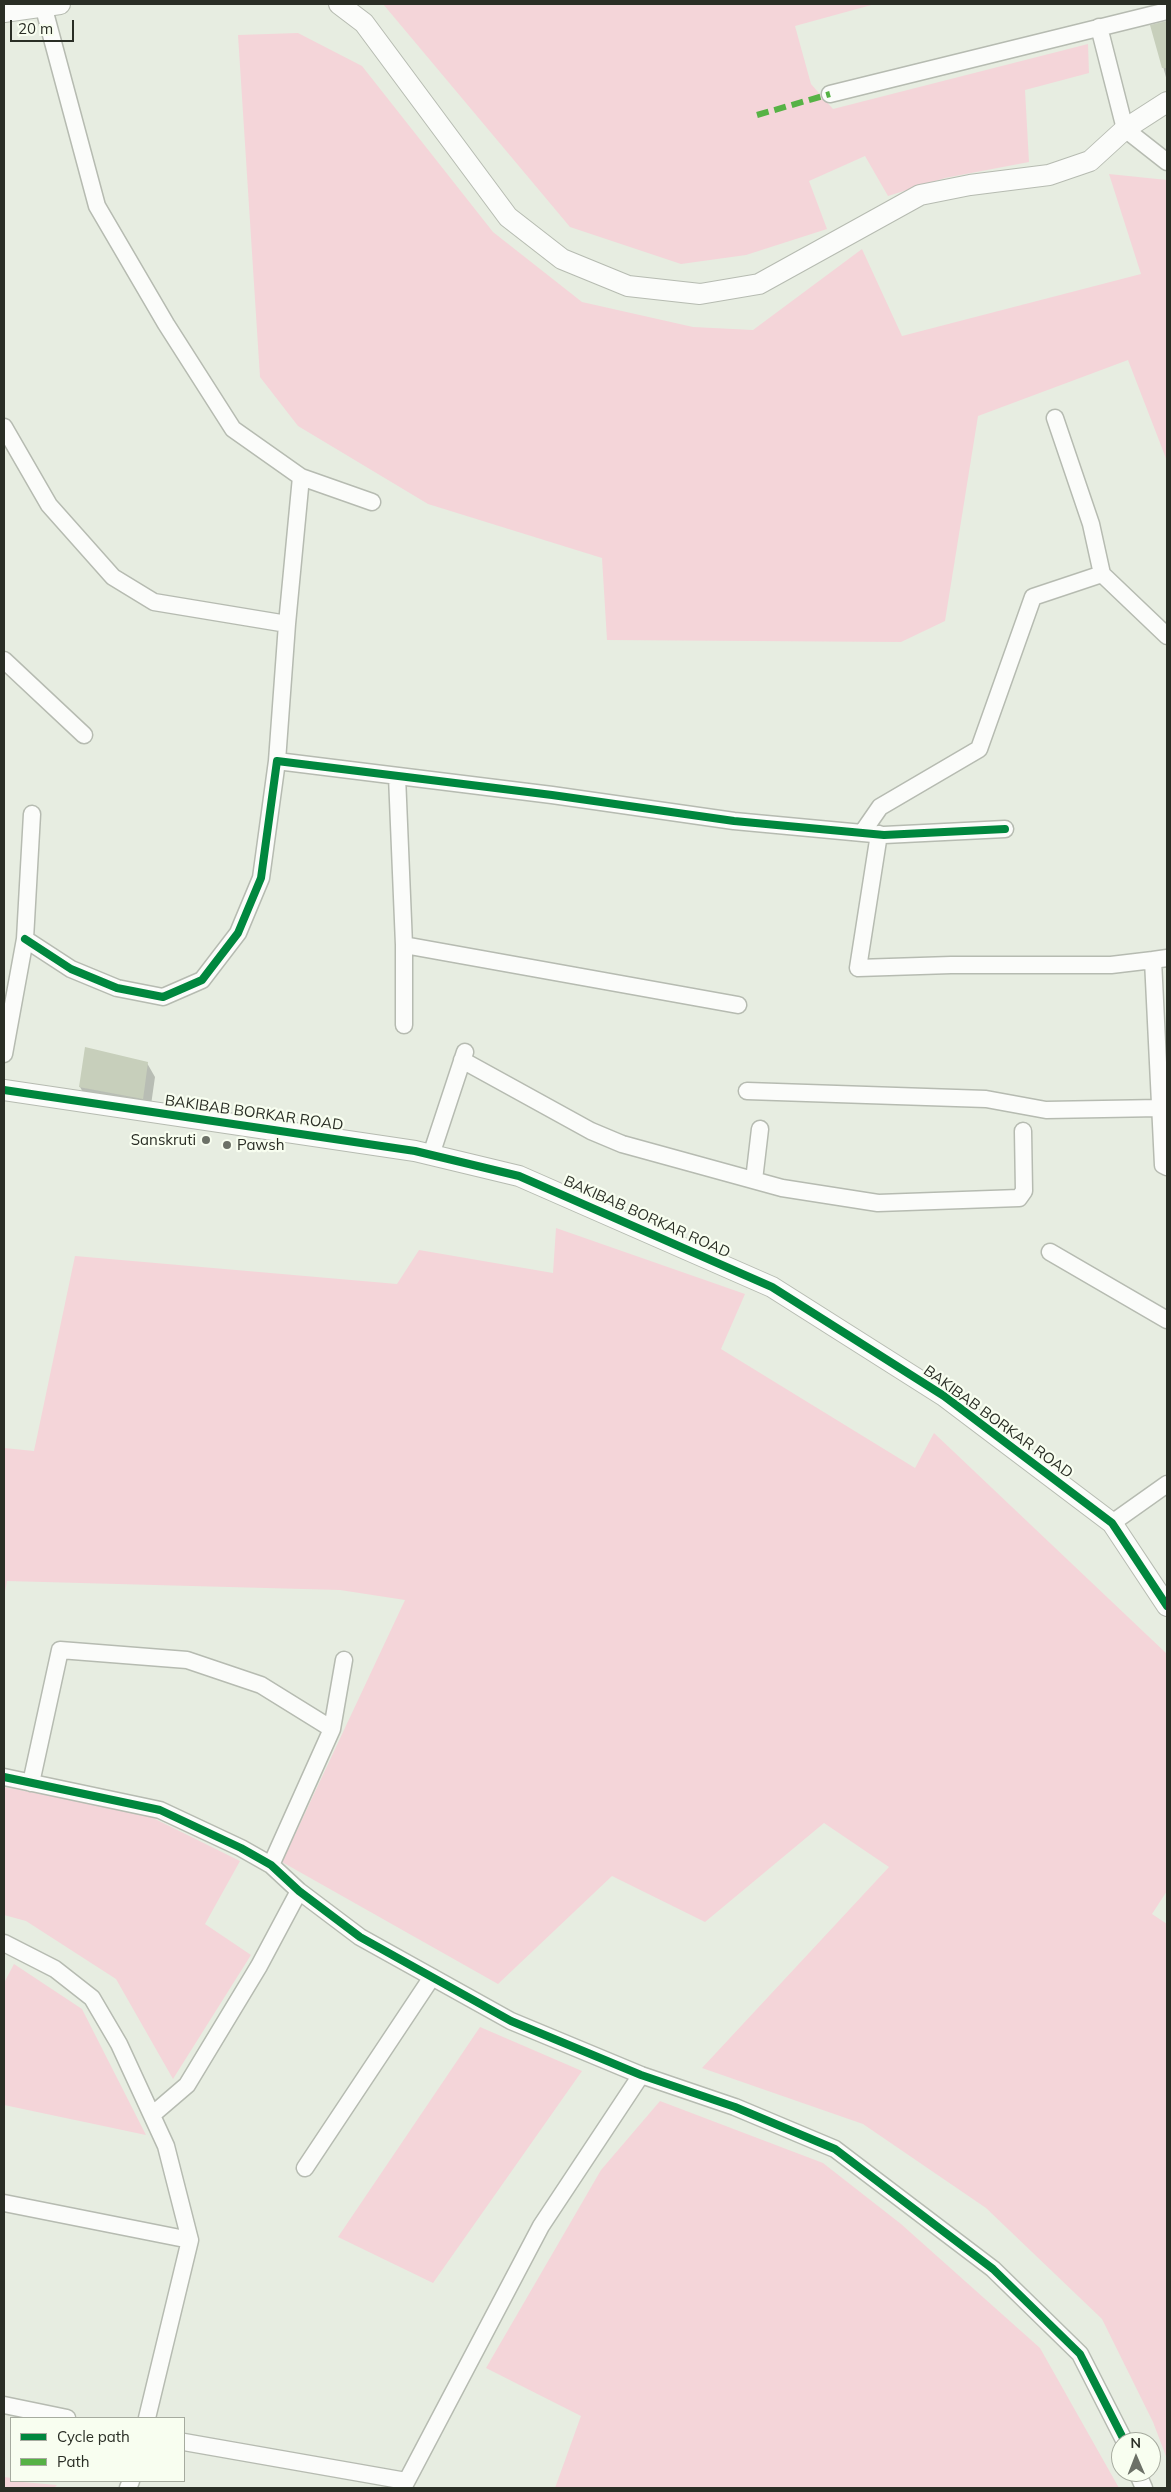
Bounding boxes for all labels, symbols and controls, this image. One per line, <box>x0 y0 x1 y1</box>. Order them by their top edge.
scale bar <box>12 10 76 42</box>
text: 20 m <box>18 19 53 38</box>
street label: BAKIBAB BORKAR ROAD <box>164 1092 344 1134</box>
place label: Sanskruti <box>131 1131 196 1149</box>
marker: Sanskruti <box>200 1134 212 1146</box>
place label: Pawsh <box>237 1136 284 1154</box>
marker: Pawsh <box>221 1139 233 1151</box>
street label: BAKIBAB BORKAR ROAD <box>561 1172 733 1262</box>
street label: BAKIBAB BORKAR ROAD <box>920 1362 1076 1482</box>
legend <box>10 2417 185 2482</box>
text: Cycle path <box>57 2427 130 2446</box>
north arrow <box>1111 2432 1161 2482</box>
text: N <box>1130 2434 1141 2452</box>
text: Path <box>57 2452 89 2471</box>

